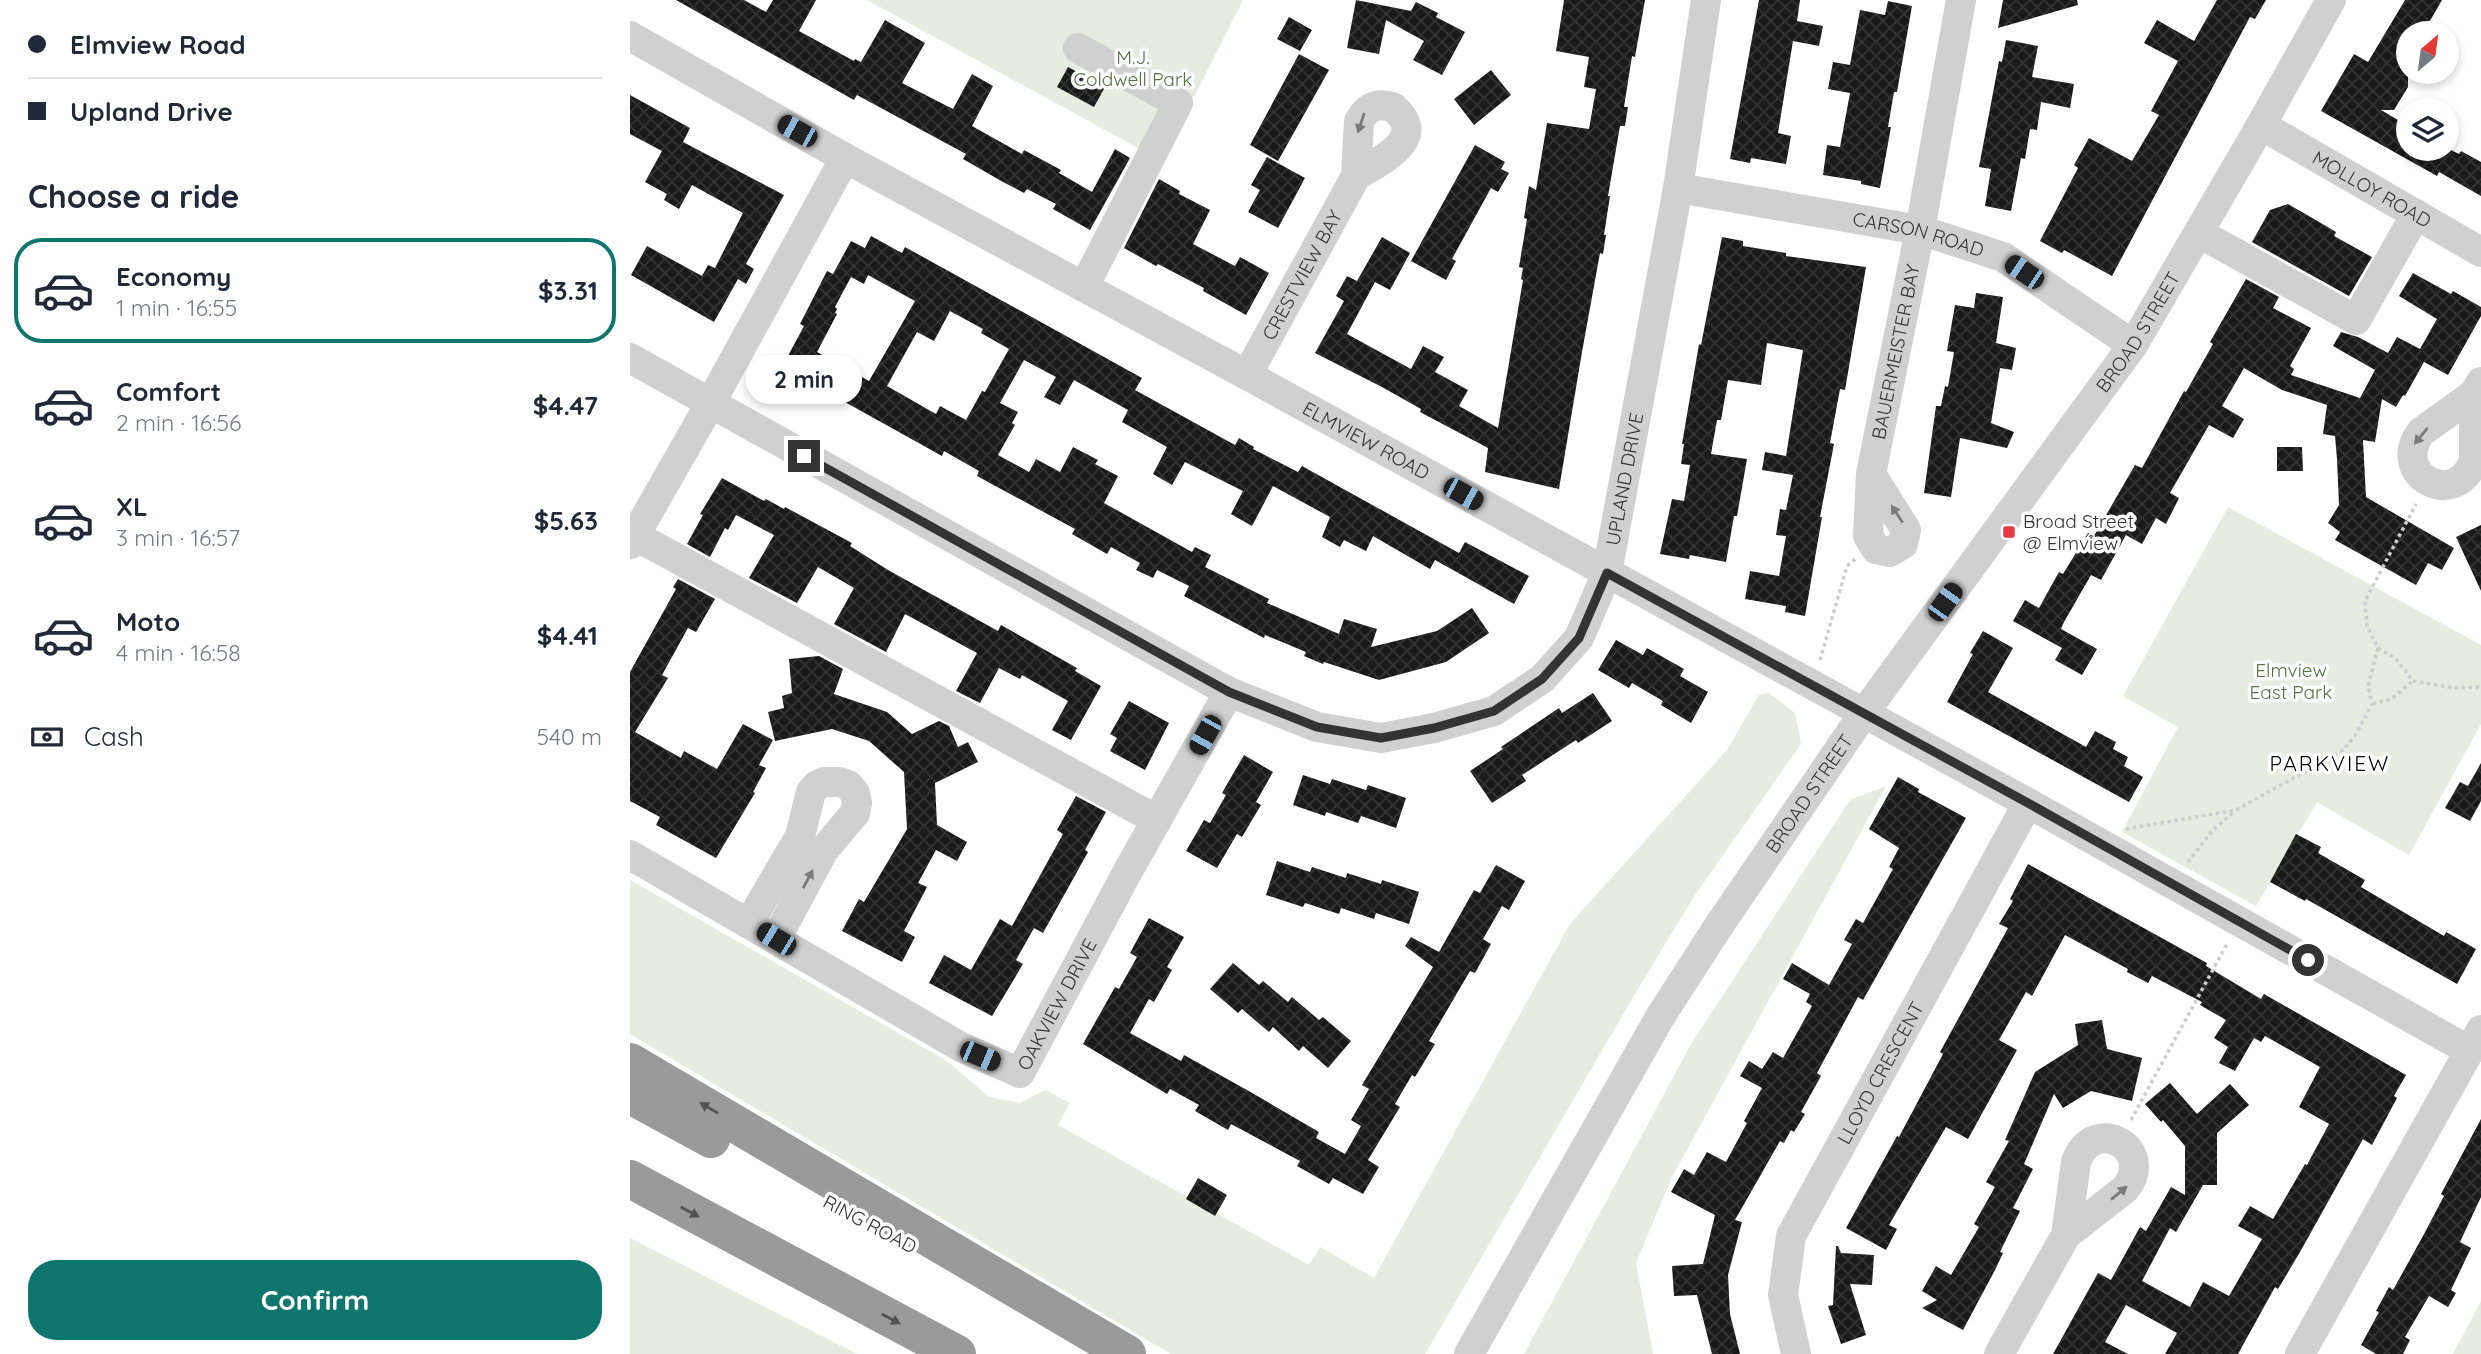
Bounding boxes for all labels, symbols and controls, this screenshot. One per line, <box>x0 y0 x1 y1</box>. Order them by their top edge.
north arrow <box>2396 21 2459 84</box>
map controls <box>2396 21 2459 161</box>
text: Elmview Road <box>70 28 246 61</box>
park label: M.J. Coldwell Park <box>1074 45 1192 91</box>
text: Upland Drive <box>70 95 233 128</box>
button: layers <box>2396 98 2459 161</box>
car <box>774 112 821 150</box>
one-way arrow <box>1355 113 1365 134</box>
street label: MOLLOY ROAD <box>2308 145 2436 233</box>
text: Choose a ride <box>28 176 240 216</box>
street label: CRESTVIEW BAY <box>1257 206 1347 344</box>
street label: CARSON ROAD <box>1851 207 1987 262</box>
car <box>2001 252 2048 292</box>
icon: car <box>32 259 95 322</box>
text: Economy <box>116 260 231 293</box>
street label: BAUERMEISTER BAY <box>1866 262 1925 441</box>
street label: BROAD STREET <box>2091 267 2185 397</box>
text: $3.31 <box>538 274 598 307</box>
text: 1 min · 16:55 <box>116 293 237 322</box>
callout: 2 min <box>746 354 862 404</box>
text: 2 min <box>774 365 834 394</box>
icon: car <box>32 374 95 437</box>
text: Comfort <box>116 375 221 408</box>
text: $4.47 <box>533 389 598 422</box>
street label: ELMVIEW ROAD <box>1298 396 1434 485</box>
text: 2 min · 16:56 <box>116 408 241 437</box>
street label: UPLAND DRIVE <box>1600 411 1648 547</box>
one-way arrow <box>2414 427 2429 445</box>
route end <box>788 440 820 472</box>
car <box>1440 475 1487 513</box>
icon: car <box>32 489 95 552</box>
text: XL <box>116 490 148 523</box>
text: $5.63 <box>534 504 598 537</box>
one-way arrow <box>1891 504 1904 523</box>
place label: Broad Street @ Elmview <box>2023 509 2134 555</box>
text: 3 min · 16:57 <box>116 523 240 552</box>
marker: Broad Street @ Elmview <box>2001 524 2017 540</box>
car <box>1925 579 1966 625</box>
icon: car <box>32 604 95 667</box>
text: Moto <box>116 605 180 638</box>
text: $4.41 <box>537 619 598 652</box>
text: 4 min · 16:58 <box>116 638 241 667</box>
park label: Elmview East Park <box>2249 658 2333 704</box>
car <box>1186 712 1225 758</box>
icon: cash <box>28 718 66 756</box>
text: Cash <box>84 720 144 753</box>
text: 540 m <box>536 722 602 751</box>
street label: BROAD STREET <box>1760 730 1858 858</box>
district label: PARKVIEW <box>2270 750 2390 776</box>
one-way arrow <box>802 869 814 889</box>
car <box>753 919 800 959</box>
street label: OAKVIEW DRIVE <box>1012 934 1102 1074</box>
route start <box>2292 944 2324 976</box>
street label: LLOYD CRESCENT <box>1832 997 1929 1148</box>
car <box>957 1038 1004 1074</box>
one-way arrow <box>700 1102 719 1115</box>
one-way arrow <box>2110 1185 2128 1200</box>
street label: RING ROAD <box>819 1189 921 1259</box>
one-way arrow <box>680 1206 700 1217</box>
button: Confirm <box>28 1260 602 1340</box>
one-way arrow <box>881 1313 901 1324</box>

